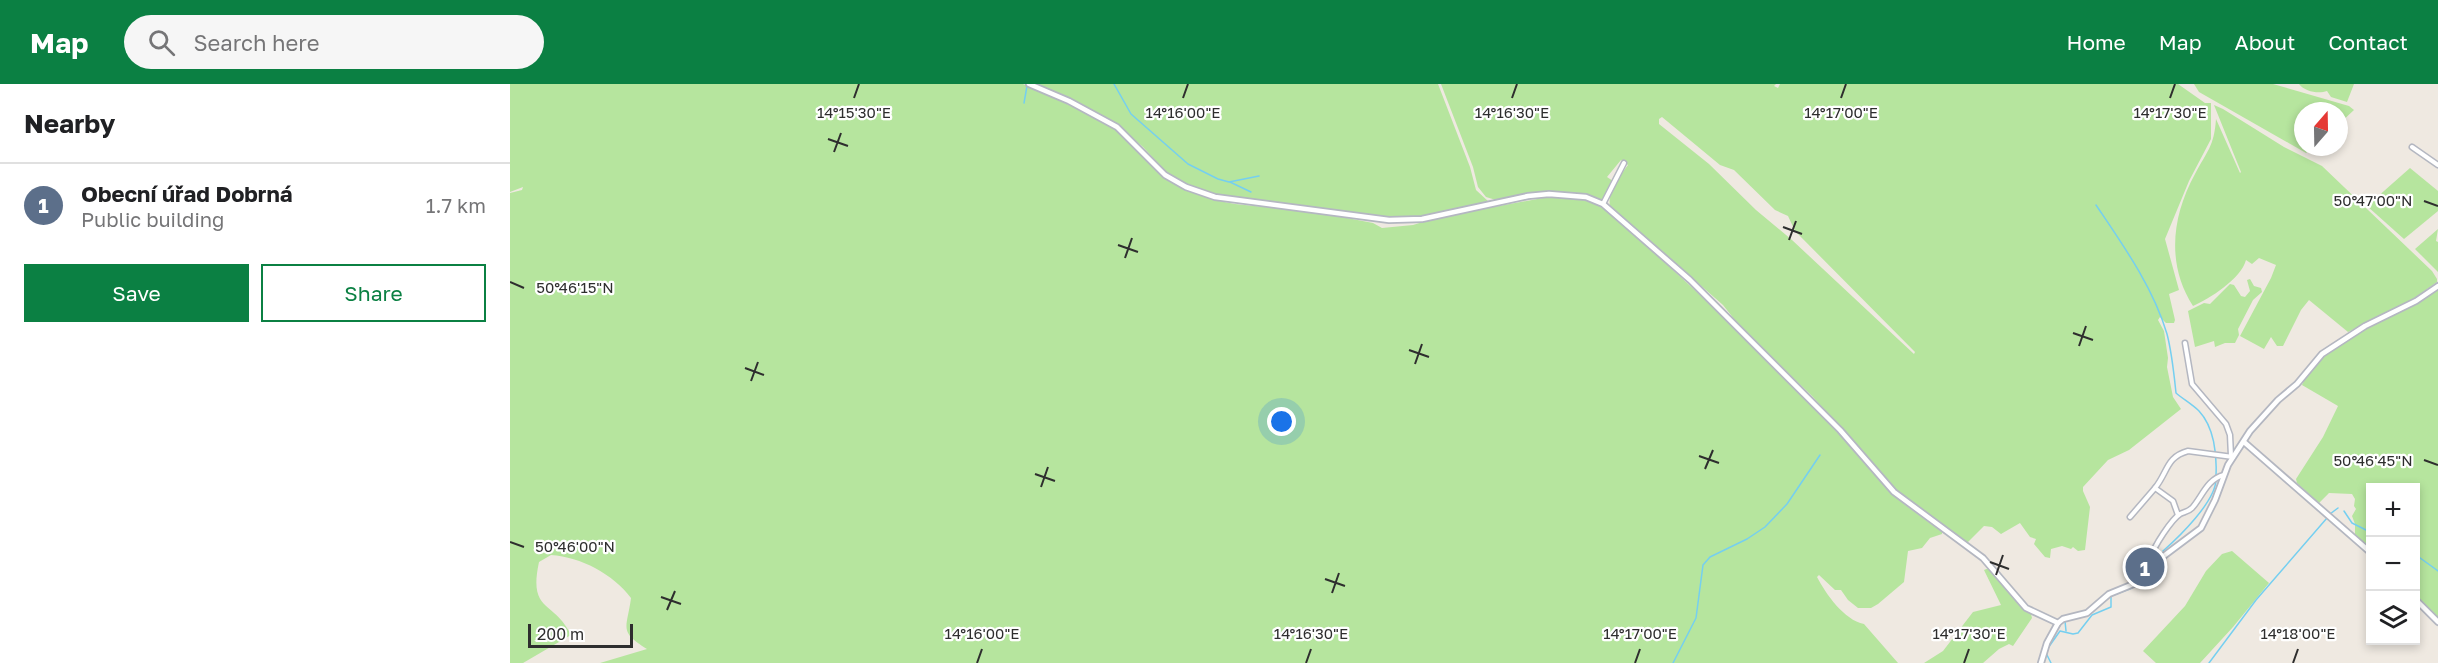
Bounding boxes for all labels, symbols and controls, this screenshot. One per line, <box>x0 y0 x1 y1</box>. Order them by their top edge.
search box <box>124 15 544 69</box>
text: Map <box>30 26 88 59</box>
icon: search <box>145 26 178 59</box>
text: Search here <box>193 29 319 56</box>
text: Home <box>2066 29 2126 55</box>
text: Map <box>2159 29 2202 55</box>
text: About <box>2235 29 2295 55</box>
text: Contact <box>2328 29 2408 55</box>
north arrow <box>2294 102 2348 156</box>
text: 14°15'30"E <box>817 103 891 121</box>
text: 14°16'00"E <box>1146 103 1220 121</box>
text: 14°16'30"E <box>1475 103 1549 121</box>
text: 14°17'00"E <box>1804 103 1878 121</box>
text: 14°17'30"E <box>2133 103 2207 121</box>
text: Nearby <box>24 108 115 139</box>
text: Obecní úřad Dobrná <box>81 180 293 207</box>
text: 50°47'00"N <box>2334 191 2412 209</box>
text: 1 <box>38 193 49 217</box>
text: 1.7 km <box>426 193 486 217</box>
text: Public building <box>81 207 224 231</box>
button: Save <box>24 264 249 322</box>
button: Share <box>261 264 486 322</box>
text: 50°46'15"N <box>536 278 614 296</box>
your location <box>1267 407 1296 436</box>
text: 50°46'45"N <box>2333 451 2413 469</box>
map controls <box>2366 483 2420 645</box>
button: + <box>2366 483 2420 537</box>
text: 50°46'00"N <box>535 537 615 555</box>
button: − <box>2366 537 2420 591</box>
pin: 1 <box>2126 544 2164 590</box>
button: layers <box>2366 591 2420 645</box>
scale bar <box>528 621 633 648</box>
text: 200 m <box>537 624 584 644</box>
text: 14°16'00"E <box>945 624 1019 642</box>
text: 14°16'30"E <box>1274 624 1348 642</box>
text: 14°17'00"E <box>1603 624 1677 642</box>
text: 14°17'30"E <box>1932 624 2006 642</box>
text: 14°18'00"E <box>2261 624 2335 642</box>

